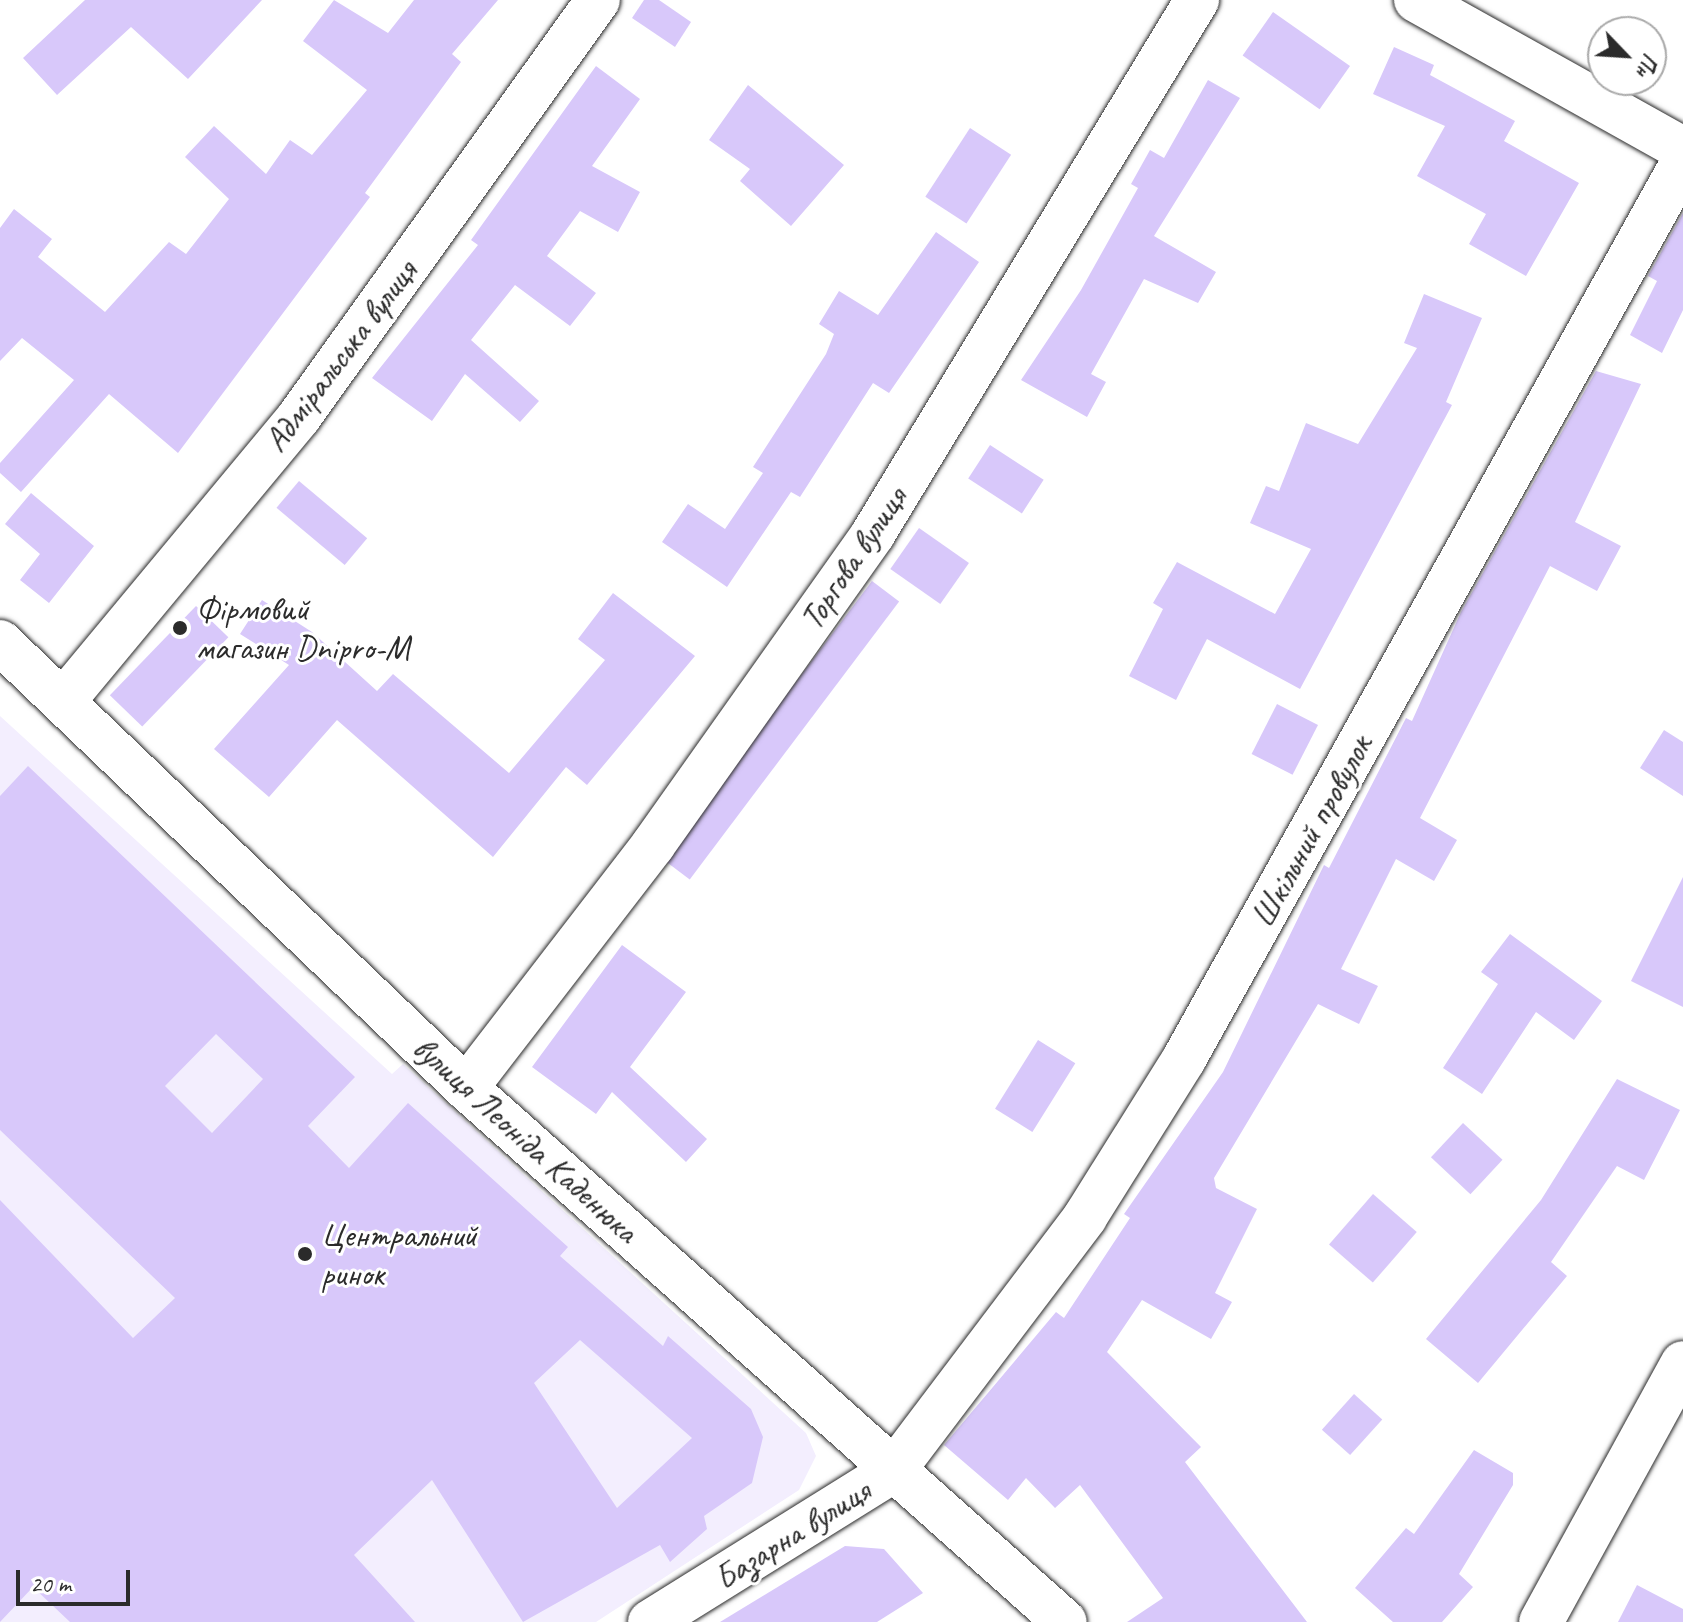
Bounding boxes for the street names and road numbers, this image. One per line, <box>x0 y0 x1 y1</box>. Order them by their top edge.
street label: Адміральська вулиця <box>254 251 426 461</box>
street label: Торгова вулиця <box>791 479 915 637</box>
street label: Шкільний провулок <box>1242 728 1380 934</box>
street label: вулиця Леоніда Каденюка <box>404 1026 648 1252</box>
street label: Базарна вулиця <box>706 1470 878 1598</box>

